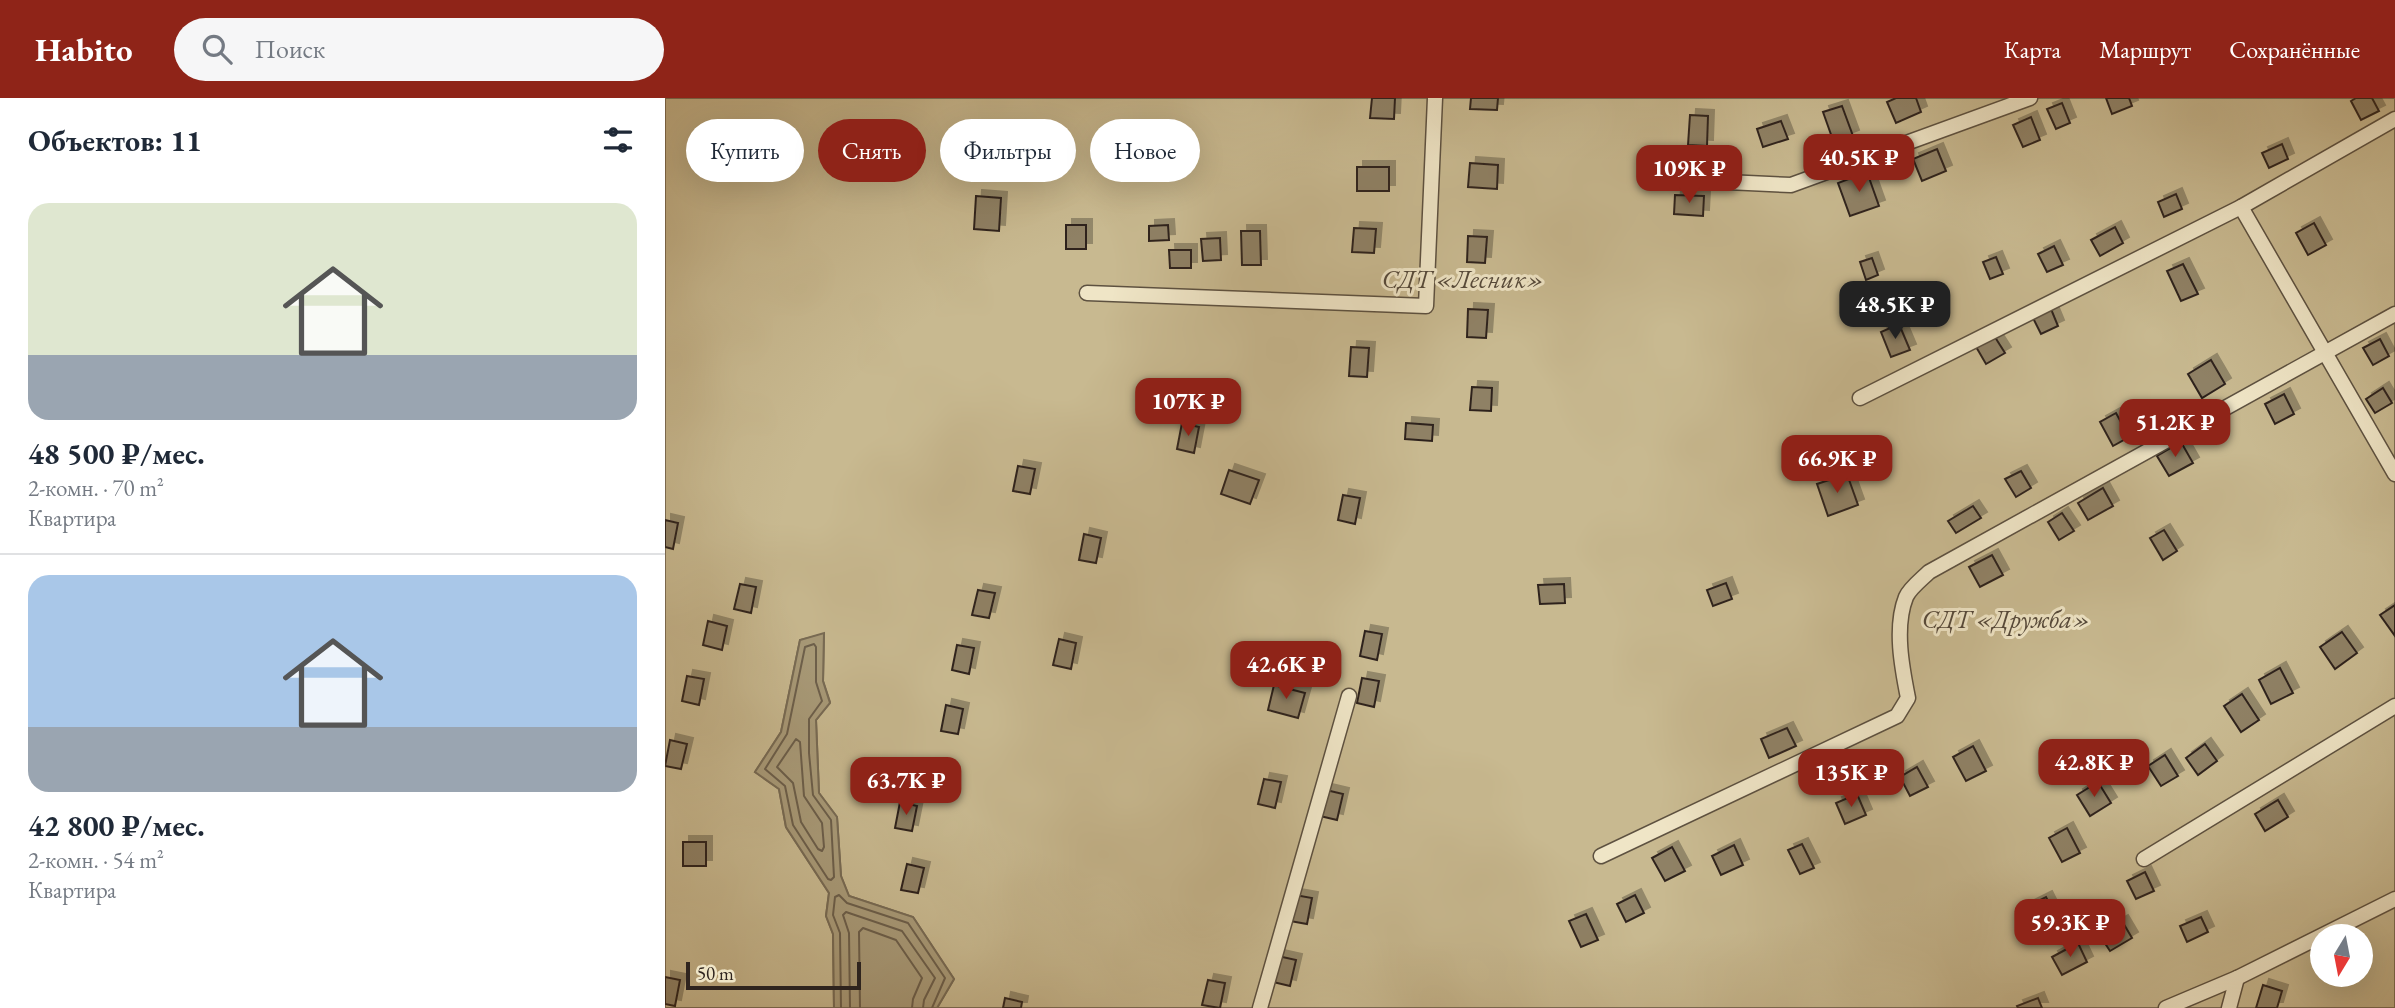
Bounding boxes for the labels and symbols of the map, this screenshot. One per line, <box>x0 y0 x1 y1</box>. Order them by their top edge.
pin: 40.5K ₽ <box>1794 134 1924 194</box>
pin: 109K ₽ <box>1632 146 1746 205</box>
park label: СДТ «Лесник» <box>1382 262 1544 296</box>
pin: 48.5K ₽ <box>1830 282 1960 341</box>
pin: 107K ₽ <box>1131 378 1245 438</box>
pin: 51.2K ₽ <box>2110 400 2240 459</box>
pin: 66.9K ₽ <box>1772 436 1902 495</box>
park label: СДТ «Дружба» <box>1922 602 2090 636</box>
pin: 42.6K ₽ <box>1221 642 1351 701</box>
pin: 42.8K ₽ <box>2029 740 2159 799</box>
pin: 135K ₽ <box>1794 750 1908 809</box>
pin: 63.7K ₽ <box>841 758 971 817</box>
pin: 59.3K ₽ <box>2005 900 2135 959</box>
north arrow <box>2310 924 2373 987</box>
scale bar <box>686 959 861 991</box>

